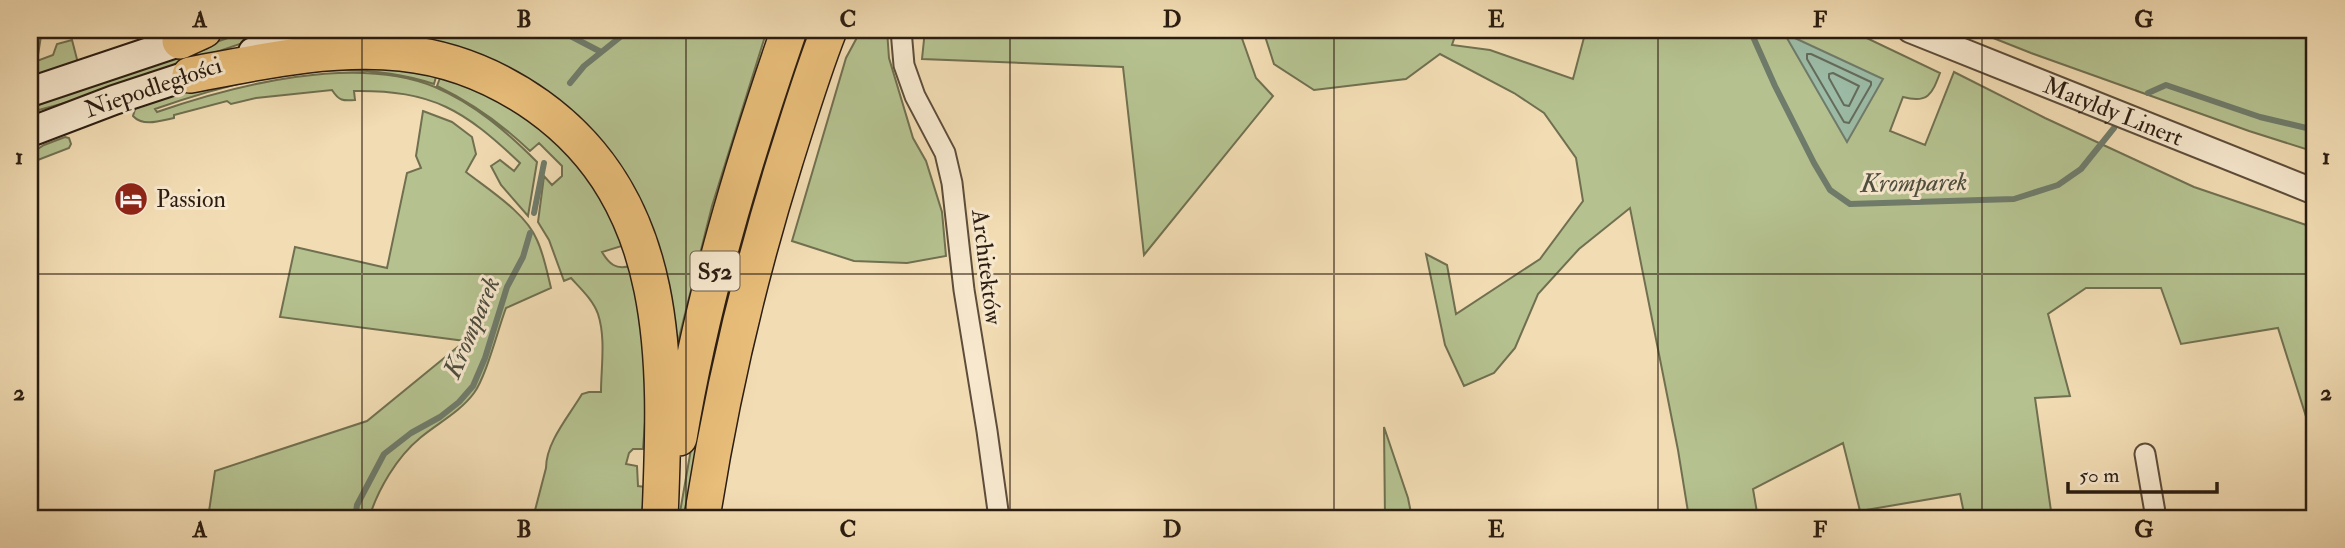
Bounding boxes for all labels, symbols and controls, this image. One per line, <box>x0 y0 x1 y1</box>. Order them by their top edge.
text: A <box>192 5 208 34</box>
text: B <box>516 5 532 34</box>
text: C <box>840 5 856 34</box>
text: D <box>1163 5 1181 34</box>
text: E <box>1488 5 1505 34</box>
text: F <box>1813 5 1828 34</box>
text: G <box>2134 5 2154 34</box>
street label: Niepodległości <box>81 50 226 125</box>
street label: Matyldy Linert <box>2039 70 2188 154</box>
text: 1 <box>15 142 23 171</box>
text: 1 <box>2322 142 2330 171</box>
water label: Kromparek <box>1858 166 1968 200</box>
hotel icon: Passion <box>112 180 150 218</box>
place label: Passion <box>156 184 226 215</box>
street label: Architektów <box>964 207 1009 327</box>
road number: S52 <box>690 252 740 290</box>
water label: Kromparek <box>436 272 508 385</box>
text: 2 <box>13 378 25 407</box>
text: 2 <box>2320 378 2332 407</box>
scale bar <box>2068 450 2217 494</box>
text: 50 m <box>2079 462 2120 489</box>
text: A <box>192 515 208 544</box>
text: B <box>516 515 532 544</box>
text: C <box>840 515 856 544</box>
text: D <box>1163 515 1181 544</box>
text: E <box>1488 515 1505 544</box>
text: F <box>1813 515 1828 544</box>
text: G <box>2134 515 2154 544</box>

